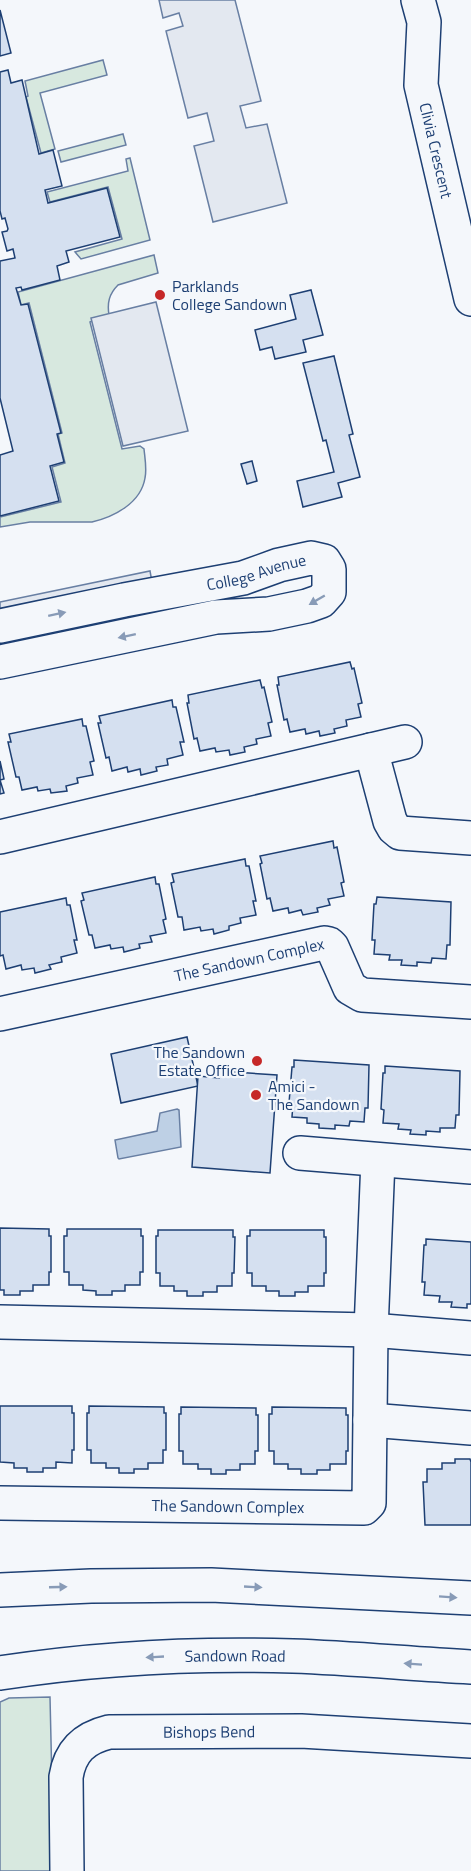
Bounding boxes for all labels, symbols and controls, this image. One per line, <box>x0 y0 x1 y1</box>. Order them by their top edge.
street label: Clivia Crescent <box>414 100 459 201</box>
place label: Parklands College Sandown <box>172 274 287 316</box>
marker: Parklands College Sandown <box>153 288 167 302</box>
street label: College Avenue <box>204 547 308 597</box>
one-way arrow <box>309 595 326 606</box>
one-way arrow <box>48 609 67 618</box>
one-way arrow <box>118 631 136 641</box>
street label: The Sandown Complex <box>172 931 326 988</box>
place label: The Sandown Estate Office <box>153 1040 245 1082</box>
marker: The Sandown Estate Office <box>250 1054 264 1068</box>
place label: Amici - The Sandown <box>268 1074 360 1116</box>
marker: Amici - The Sandown <box>249 1088 263 1102</box>
street label: The Sandown Complex <box>151 1493 305 1519</box>
one-way arrow <box>49 1582 68 1592</box>
one-way arrow <box>244 1582 263 1591</box>
one-way arrow <box>439 1592 458 1602</box>
street label: Sandown Road <box>184 1643 286 1668</box>
one-way arrow <box>145 1652 164 1662</box>
one-way arrow <box>403 1659 422 1668</box>
street label: Bishops Bend <box>163 1719 255 1744</box>

